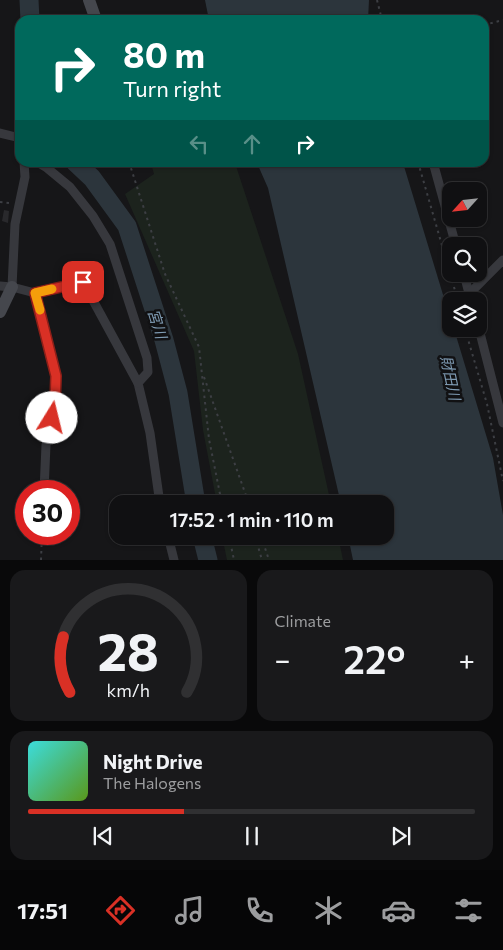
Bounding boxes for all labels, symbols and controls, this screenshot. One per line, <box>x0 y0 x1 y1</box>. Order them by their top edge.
text: 80 m <box>123 32 205 75</box>
icon: right <box>40 35 105 100</box>
text: Turn right <box>123 75 221 102</box>
icon: left <box>185 130 213 158</box>
icon: ahead <box>238 130 266 158</box>
icon: right <box>291 130 319 158</box>
north arrow <box>442 182 488 228</box>
map controls <box>442 182 487 337</box>
button: search <box>442 237 487 282</box>
pin <box>62 261 104 303</box>
icon: arrive <box>69 268 97 296</box>
button: layers <box>442 292 487 337</box>
water label: 宮川 <box>145 307 172 343</box>
water label: 財田川 <box>437 354 465 404</box>
position arrow <box>25 391 77 443</box>
speed limit sign: 30 <box>15 480 80 545</box>
text: 17:52 · 1 min · 110 m <box>170 508 333 531</box>
text: Climate <box>275 611 331 630</box>
text: 28 <box>98 618 159 682</box>
text: 22° <box>344 635 405 682</box>
text: − <box>275 642 290 676</box>
text: + <box>459 642 475 676</box>
text: km/h <box>107 679 150 701</box>
text: Night Drive <box>103 750 203 773</box>
text: The Halogens <box>103 773 201 792</box>
icon: previous <box>89 822 117 850</box>
icon: pause <box>238 822 266 850</box>
icon: next <box>387 822 415 850</box>
icon: directions <box>103 893 138 928</box>
icon: music <box>172 893 207 928</box>
icon: phone <box>242 893 277 928</box>
icon: climate <box>311 893 346 928</box>
icon: car <box>381 893 416 928</box>
icon: filters <box>451 893 486 928</box>
text: 17:51 <box>17 897 68 924</box>

